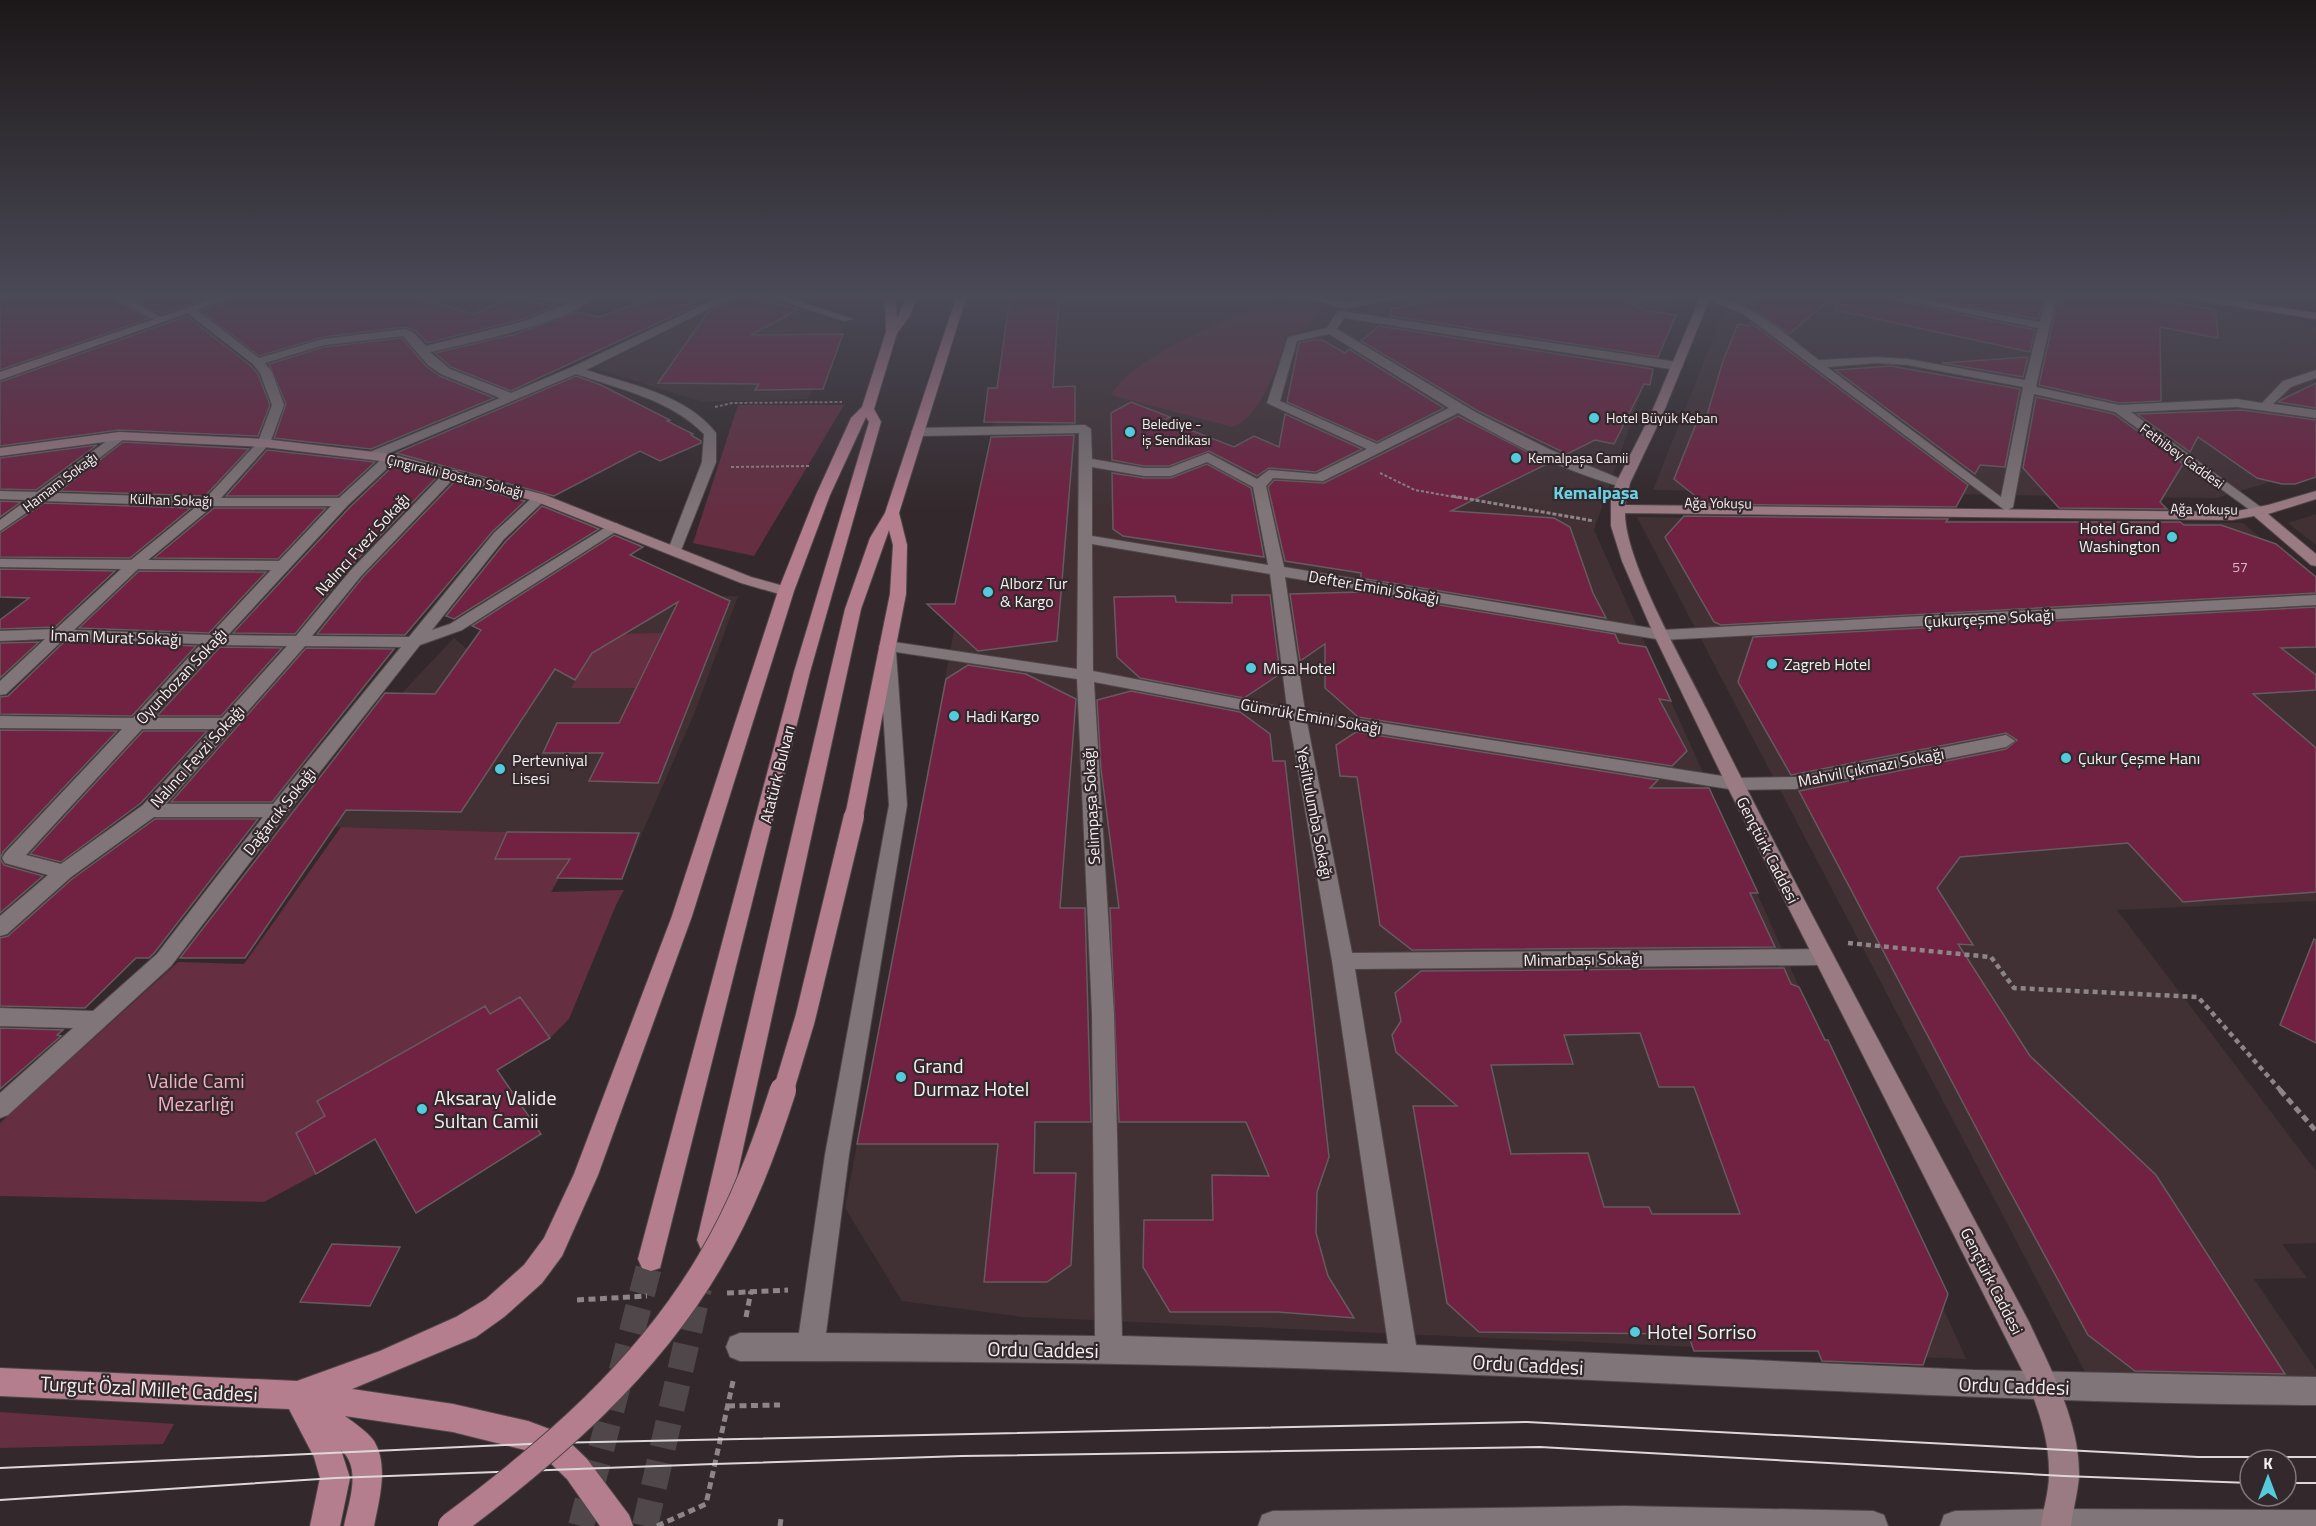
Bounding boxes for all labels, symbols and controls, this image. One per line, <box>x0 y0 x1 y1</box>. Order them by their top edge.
place label: Hotel Büyük Keban <box>1606 407 1718 428</box>
marker: Hotel Büyük Keban <box>1587 411 1601 425</box>
place label: Belediye - iş Sendikası <box>1142 413 1211 450</box>
street label: Fethibey Caddesi <box>2136 418 2229 493</box>
marker: Belediye - iş Sendikası <box>1123 425 1137 439</box>
street label: Hamam Sokağı <box>18 446 102 517</box>
place label: Kemalpaşa Camii <box>1528 447 1628 468</box>
street label: Çıngıraklı Bostan Sokağı <box>384 448 526 503</box>
marker: Kemalpaşa Camii <box>1509 451 1523 465</box>
district label: Kemalpaşa <box>1553 479 1639 506</box>
street label: Nalıncı Fvezi Sokağı <box>309 487 415 601</box>
street label: Külhan Sokağı <box>129 488 213 511</box>
street label: Ağa Yokuşu <box>1684 491 1752 514</box>
street label: Ağa Yokuşu <box>2170 497 2238 520</box>
place label: Hotel Grand Washington <box>2079 516 2160 558</box>
marker: Hotel Grand Washington <box>2165 530 2179 544</box>
house number: 57 <box>2232 556 2248 577</box>
street label: Defter Emini Sokağı <box>1307 564 1441 610</box>
place label: Alborz Tur & Kargo <box>1000 571 1068 613</box>
marker: Alborz Tur & Kargo <box>981 585 995 599</box>
street label: Çukurçeşme Sokağı <box>1923 603 2055 633</box>
street label: Oyunbozan Sokağı <box>130 622 232 730</box>
street label: İmam Murat Sokağı <box>50 623 182 651</box>
place label: Zagreb Hotel <box>1784 652 1871 676</box>
place label: Misa Hotel <box>1263 656 1335 680</box>
marker: Zagreb Hotel <box>1765 657 1779 671</box>
marker: Misa Hotel <box>1244 661 1258 675</box>
street label: Gümrük Emini Sokağı <box>1239 692 1383 740</box>
street label: Nalıncı Fevzi Sokağı <box>144 699 250 813</box>
place label: Hadi Kargo <box>966 704 1040 728</box>
marker: Hadi Kargo <box>947 709 961 723</box>
street label: Atatürk Bulvarı <box>753 722 801 826</box>
street label: Mahvil Çıkmazı Sokağı <box>1796 741 1946 793</box>
street label: Yeşiltulumba Sokağı <box>1290 745 1340 881</box>
place label: Çukur Çeşme Hanı <box>2078 746 2200 770</box>
street label: Selimpaşa Sokağı <box>1076 747 1106 865</box>
place label: Pertevniyal Lisesi <box>512 748 588 790</box>
marker: Çukur Çeşme Hanı <box>2059 751 2073 765</box>
street label: Dağarcık Sokağı <box>237 762 321 860</box>
marker: Pertevniyal Lisesi <box>493 762 507 776</box>
street label: Gençtürk Caddesi <box>1731 792 1805 908</box>
street label: Mimarbaşı Sokağı <box>1523 946 1643 972</box>
place label: Grand Durmaz Hotel <box>913 1050 1029 1104</box>
park label: Valide Cami Mezarlığı <box>147 1065 245 1119</box>
marker: Grand Durmaz Hotel <box>894 1070 908 1084</box>
place label: Aksaray Valide Sultan Camii <box>434 1082 557 1136</box>
marker: Aksaray Valide Sultan Camii <box>415 1102 429 1116</box>
street label: Gençtürk Caddesi <box>1955 1223 2029 1339</box>
place label: Hotel Sorriso <box>1647 1316 1757 1347</box>
marker: Hotel Sorriso <box>1628 1325 1642 1339</box>
street label: Ordu Caddesi <box>987 1333 1099 1366</box>
street label: Ordu Caddesi <box>1472 1346 1584 1383</box>
street label: Turgut Özal Millet Caddesi <box>40 1367 258 1410</box>
street label: Ordu Caddesi <box>1958 1368 2070 1403</box>
north arrow <box>2238 1448 2298 1508</box>
text: K <box>2263 1451 2273 1475</box>

